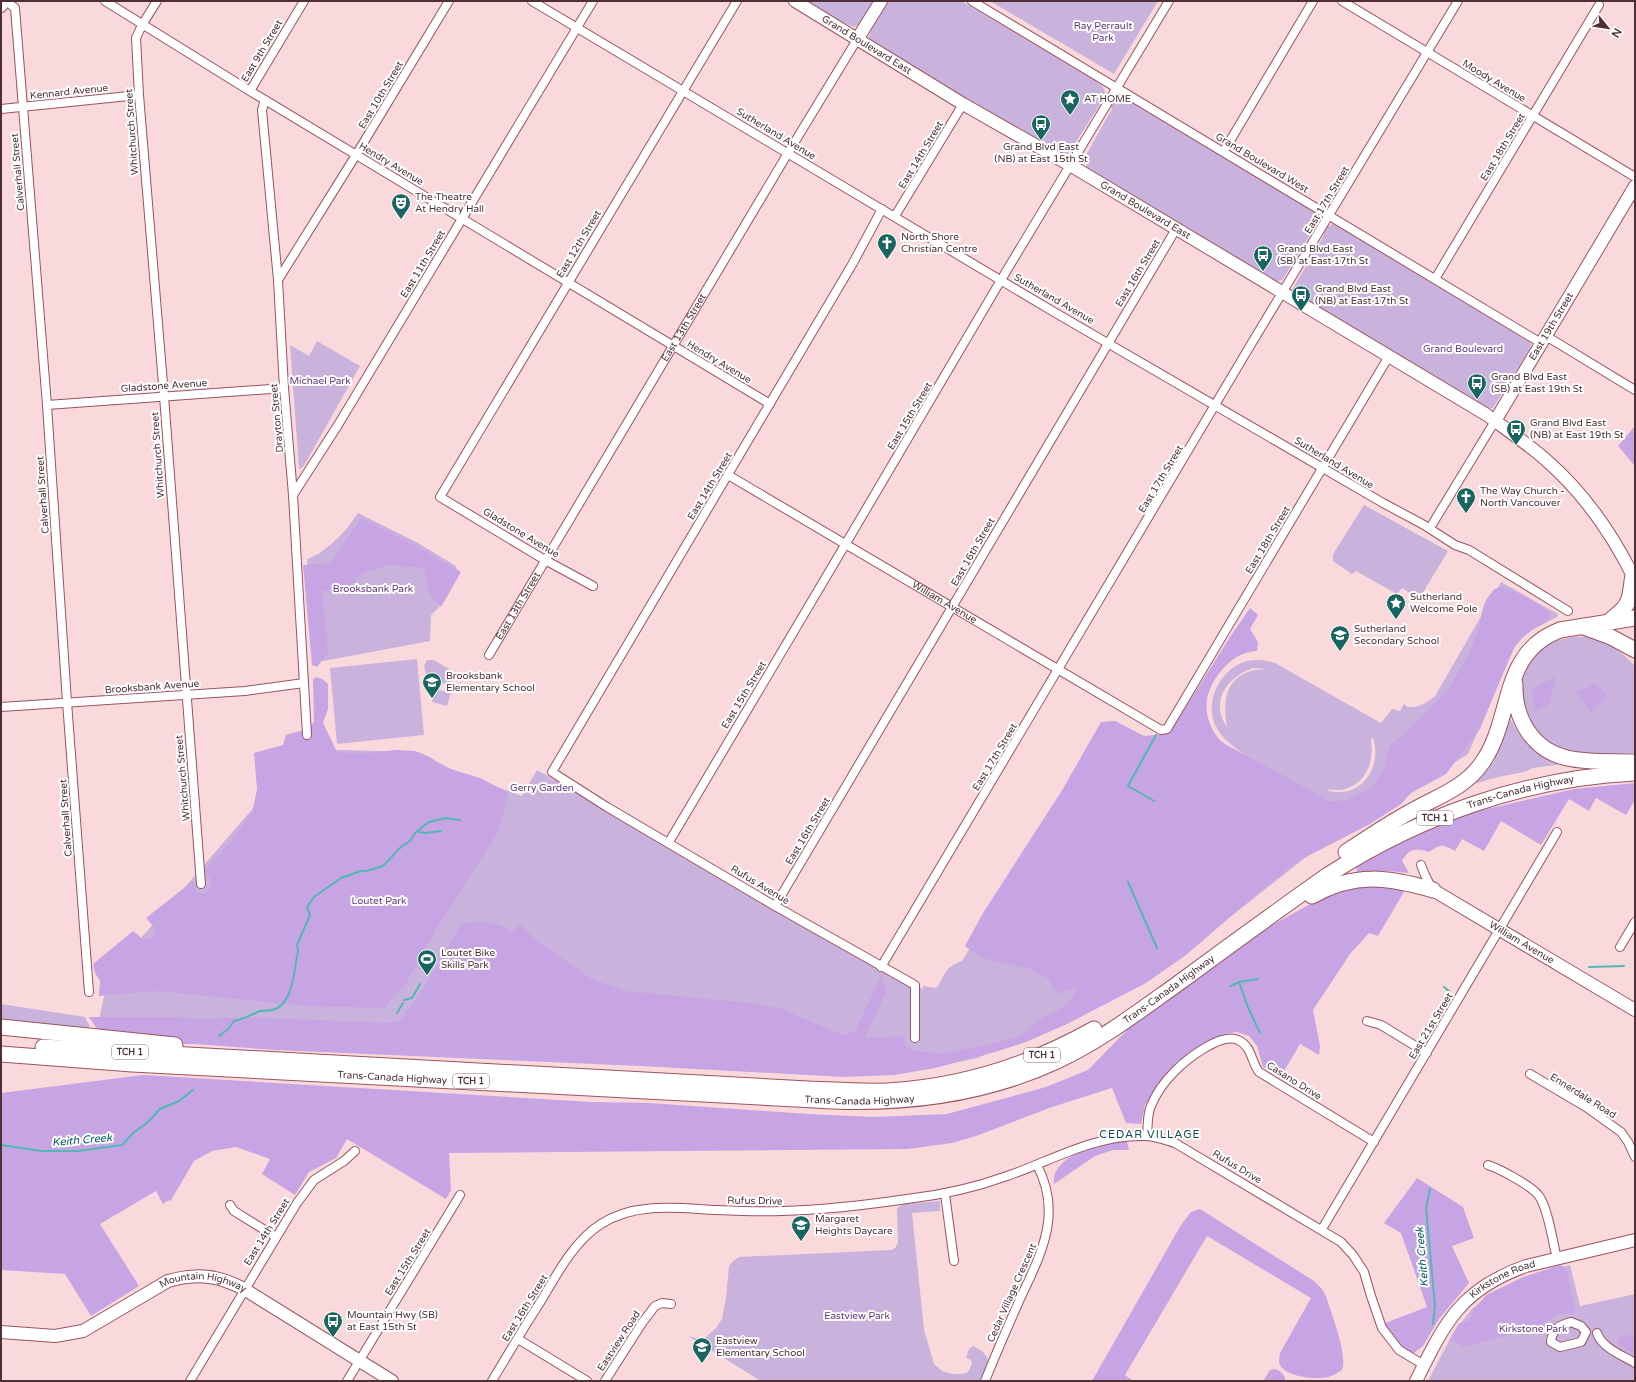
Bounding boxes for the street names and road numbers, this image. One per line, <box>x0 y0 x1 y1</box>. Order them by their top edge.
street label: Grand Boulevard East <box>819 13 914 77</box>
street label: East 9th Street <box>239 18 285 84</box>
street label: Moody Avenue <box>1460 57 1528 105</box>
street label: East 10th Street <box>356 59 406 131</box>
street label: Kennard Avenue <box>29 82 109 102</box>
street label: Whitchurch Street <box>123 88 141 175</box>
street label: Sutherland Avenue <box>734 106 818 163</box>
street label: East 18th Street <box>1478 111 1528 183</box>
street label: East 14th Street <box>896 119 946 191</box>
street label: Grand Boulevard West <box>1213 130 1311 196</box>
street label: Calverhall Street <box>9 133 27 211</box>
street label: Hendry Avenue <box>357 140 426 188</box>
street label: East 17th Street <box>1302 164 1352 236</box>
street label: Grand Boulevard East <box>1098 178 1193 242</box>
street label: East 12th Street <box>554 208 604 280</box>
street label: East 11th Street <box>398 228 448 300</box>
street label: East 16th Street <box>1113 237 1163 309</box>
street label: Sutherland Avenue <box>1012 271 1096 327</box>
street label: East 19th Street <box>1526 290 1576 363</box>
street label: East 13th Street <box>659 291 709 364</box>
street label: Hendry Avenue <box>685 338 754 386</box>
street label: Gladstone Avenue <box>120 377 208 395</box>
street label: East 15th Street <box>885 380 935 452</box>
street label: Drayton Street <box>268 383 286 453</box>
street label: Whitchurch Street <box>149 411 167 498</box>
street label: Sutherland Avenue <box>1292 435 1376 492</box>
street label: East 17th Street <box>1136 443 1186 515</box>
street label: East 14th Street <box>685 450 735 522</box>
street label: Calverhall Street <box>34 456 52 534</box>
street label: East 18th Street <box>1243 504 1293 576</box>
street label: Gladstone Avenue <box>481 506 562 561</box>
street label: East 16th Street <box>949 516 997 588</box>
street label: East 13th Street <box>493 570 543 642</box>
street label: William Avenue <box>910 579 979 626</box>
street label: East 15th Street <box>719 659 769 731</box>
street label: Brooksbank Avenue <box>104 678 200 696</box>
street label: East 17th Street <box>970 721 1020 793</box>
street label: Whitchurch Street <box>173 734 193 821</box>
street label: Trans-Canada Highway <box>1466 773 1576 812</box>
street label: Calverhall Street <box>57 779 75 857</box>
street label: East 16th Street <box>783 795 833 867</box>
road number: TCH 1 <box>1417 811 1453 825</box>
street label: Rufus Avenue <box>728 863 792 907</box>
street label: William Avenue <box>1487 919 1556 967</box>
street label: Trans-Canada Highway <box>1121 952 1217 1027</box>
street label: East 21st Street <box>1406 990 1456 1061</box>
road number: TCH 1 <box>112 1045 148 1059</box>
road number: TCH 1 <box>1024 1048 1060 1062</box>
street label: Casano Drive <box>1264 1059 1324 1103</box>
street label: Trans-Canada Highway <box>337 1069 448 1087</box>
street label: Ennerdale Road <box>1548 1071 1618 1121</box>
road number: TCH 1 <box>453 1074 489 1088</box>
street label: Trans-Canada Highway <box>804 1093 916 1108</box>
street label: Rufus Drive <box>1210 1148 1264 1187</box>
street label: Rufus Drive <box>727 1195 783 1207</box>
street label: East 14th Street <box>242 1196 293 1268</box>
street label: East 15th Street <box>383 1226 434 1298</box>
street label: Cedar Village Crescent <box>985 1241 1039 1344</box>
street label: Kirkstone Road <box>1467 1258 1537 1301</box>
street label: Mountain Highway <box>157 1270 249 1295</box>
street label: East 16th Street <box>500 1272 551 1344</box>
street label: Eastview Road <box>595 1309 643 1373</box>

